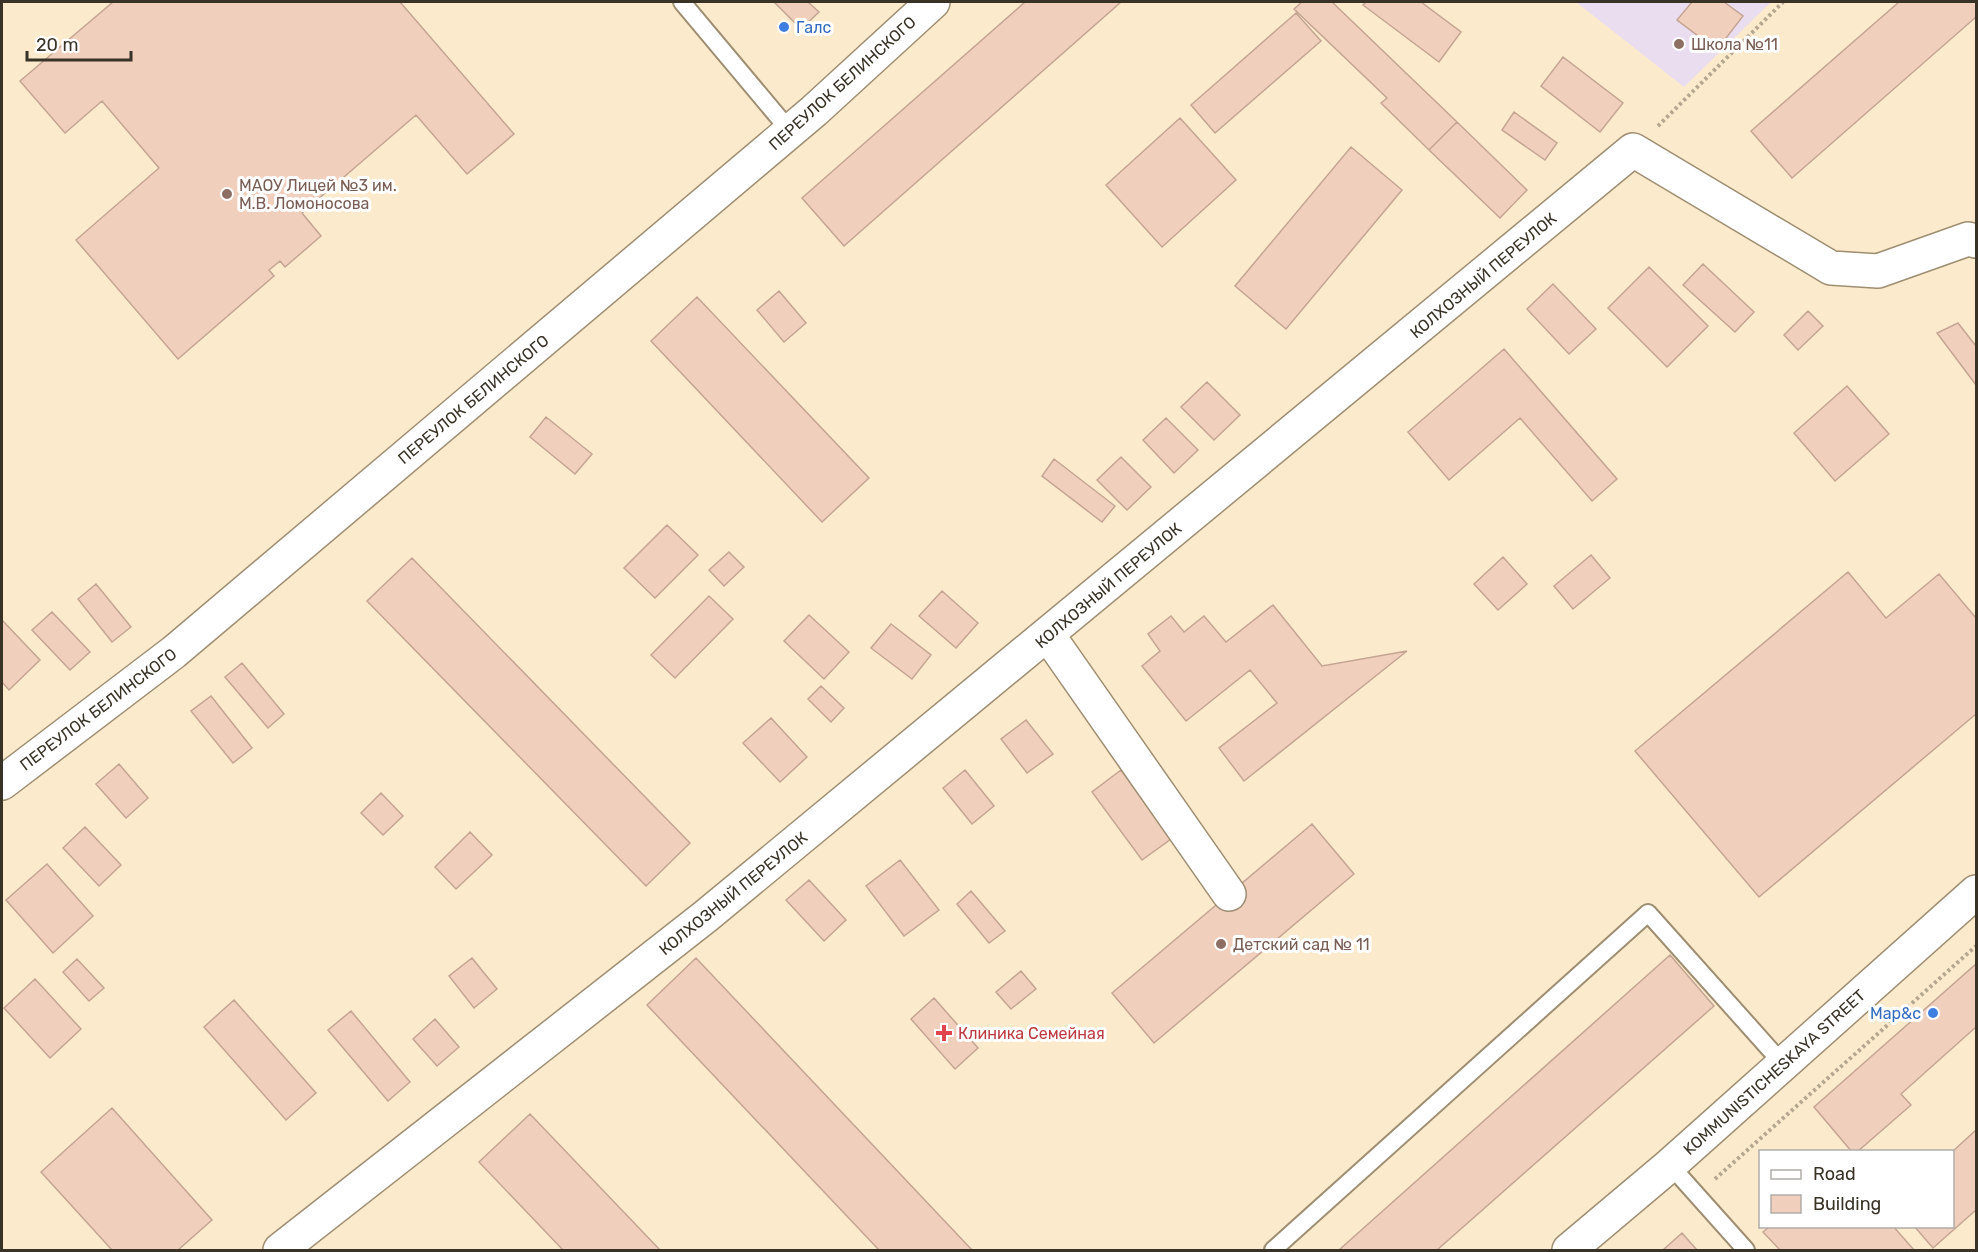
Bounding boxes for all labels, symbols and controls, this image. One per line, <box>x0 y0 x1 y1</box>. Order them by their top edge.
street label: ПЕРЕУЛОК БЕЛИНСКОГО <box>765 12 920 154</box>
place label: Галс <box>796 18 831 37</box>
marker: Галс <box>777 20 791 34</box>
scale bar <box>27 24 130 62</box>
text: 20 m <box>36 34 78 56</box>
place label: Школа №11 <box>1691 35 1778 54</box>
marker: Школа №11 <box>1672 37 1686 51</box>
place label: МАОУ Лицей №3 им. М.В. Ломоносова <box>239 176 397 213</box>
marker: МАОУ Лицей №3 им. М.В. Ломоносова <box>220 187 234 201</box>
street label: КОЛХОЗНЫЙ ПЕРЕУЛОК <box>1406 209 1560 342</box>
street label: ПЕРЕУЛОК БЕЛИНСКОГО <box>394 331 553 468</box>
street label: КОЛХОЗНЫЙ ПЕРЕУЛОК <box>1031 519 1185 652</box>
street label: ПЕРЕУЛОК БЕЛИНСКОГО <box>16 644 180 774</box>
street label: КОЛХОЗНЫЙ ПЕРЕУЛОК <box>655 828 811 959</box>
place label: Детский сад № 11 <box>1233 935 1370 954</box>
marker: Детский сад № 11 <box>1214 937 1228 951</box>
street label: KOMMUNISTICHESKAYA STREET <box>1680 986 1869 1159</box>
place label: Мар&с <box>1870 1004 1921 1023</box>
marker: Мар&с <box>1926 1006 1940 1020</box>
marker: Клиника Семейная <box>935 1024 953 1042</box>
place label: Клиника Семейная <box>958 1024 1105 1043</box>
legend <box>1759 1150 1954 1228</box>
text: Road <box>1813 1163 1856 1185</box>
text: Building <box>1813 1193 1881 1215</box>

